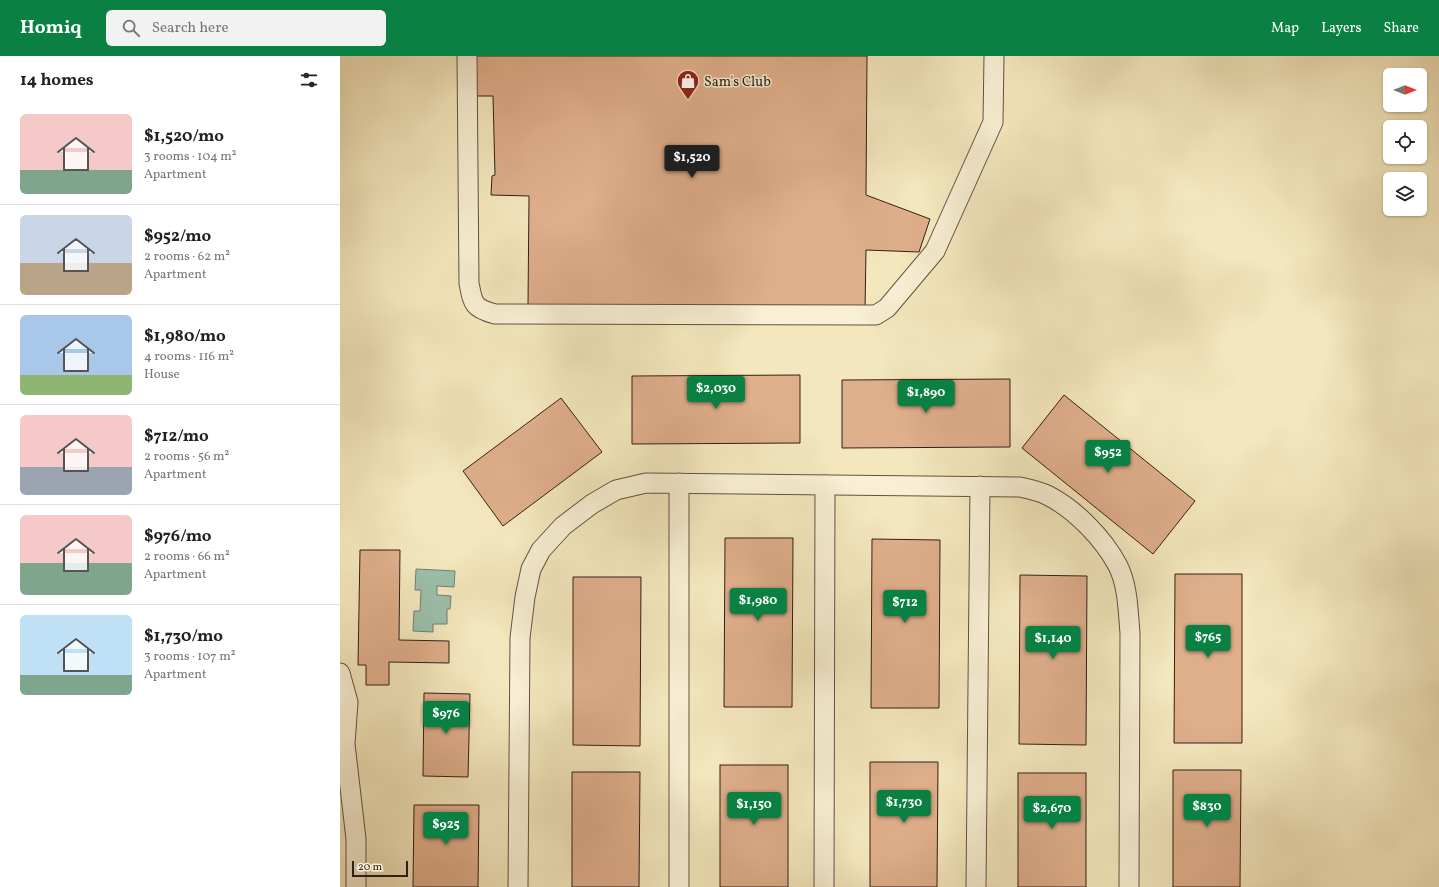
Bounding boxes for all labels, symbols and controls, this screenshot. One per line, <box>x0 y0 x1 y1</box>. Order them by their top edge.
search box <box>106 10 386 46</box>
text: Homiq <box>20 15 82 41</box>
icon: search <box>120 17 142 39</box>
text: Search here <box>152 18 229 39</box>
text: Map <box>1271 19 1299 38</box>
text: Layers <box>1321 19 1361 38</box>
text: Share <box>1383 19 1419 38</box>
shop icon: Sam's Club <box>675 68 701 101</box>
north arrow <box>1383 68 1427 112</box>
map controls <box>1383 68 1427 216</box>
text: 14 homes <box>20 69 94 92</box>
icon: filters <box>298 69 320 91</box>
place label: Sam's Club <box>704 73 771 92</box>
button: locate <box>1383 120 1427 164</box>
text: $1,520/mo <box>144 125 224 148</box>
icon: home <box>52 130 100 178</box>
pin: $1,520 <box>659 145 725 179</box>
text: 3 rooms · 104 m² <box>144 148 237 166</box>
text: $1,520 <box>673 149 711 167</box>
text: Apartment <box>144 166 207 184</box>
button: layers <box>1383 172 1427 216</box>
text: $952/mo <box>144 225 211 248</box>
icon: home <box>52 231 100 279</box>
text: 2 rooms · 62 m² <box>144 248 230 266</box>
text: Apartment <box>144 266 207 284</box>
text: $1,980/mo <box>144 325 226 348</box>
icon: home <box>52 331 100 379</box>
text: 4 rooms · 116 m² <box>144 348 234 366</box>
text: House <box>144 366 180 384</box>
pin: $2,030 <box>683 376 749 410</box>
text: $2,030 <box>696 380 736 398</box>
pin: $1,890 <box>893 380 959 414</box>
text: $1,890 <box>907 384 945 402</box>
text: $712/mo <box>144 425 209 448</box>
icon: home <box>52 431 100 479</box>
pin: $952 <box>1084 440 1132 474</box>
text: $952 <box>1094 444 1122 462</box>
text: 2 rooms · 56 m² <box>144 448 229 466</box>
text: Apartment <box>144 466 207 484</box>
text: $976/mo <box>144 525 212 548</box>
icon: home <box>52 531 100 579</box>
text: 2 rooms · 66 m² <box>144 548 230 566</box>
text: Apartment <box>144 566 207 584</box>
pin: $1,980 <box>725 588 791 622</box>
pin: $712 <box>881 590 929 624</box>
text: $1,980 <box>739 592 777 610</box>
text: $712 <box>892 594 918 612</box>
text: $1,730/mo <box>144 625 223 648</box>
pin: $765 <box>1184 625 1232 659</box>
pin: $1,140 <box>1020 626 1086 660</box>
text: $765 <box>1195 629 1221 647</box>
text: $1,140 <box>1034 630 1072 648</box>
icon: home <box>52 631 100 679</box>
text: 3 rooms · 107 m² <box>144 648 235 666</box>
text: Apartment <box>144 666 207 684</box>
pin: $976 <box>422 701 470 735</box>
text: $976 <box>432 705 460 723</box>
pin: $1,730 <box>871 790 937 824</box>
pin: $1,150 <box>721 792 787 826</box>
text: $1,730 <box>886 794 922 812</box>
pin: $830 <box>1183 794 1231 828</box>
text: $1,150 <box>736 796 772 814</box>
pin: $2,670 <box>1019 796 1085 830</box>
text: $830 <box>1193 798 1221 816</box>
text: $2,670 <box>1033 800 1071 818</box>
pin: $925 <box>422 812 470 846</box>
text: $925 <box>432 816 460 834</box>
scale bar <box>352 859 408 878</box>
text: 20 m <box>358 860 382 875</box>

